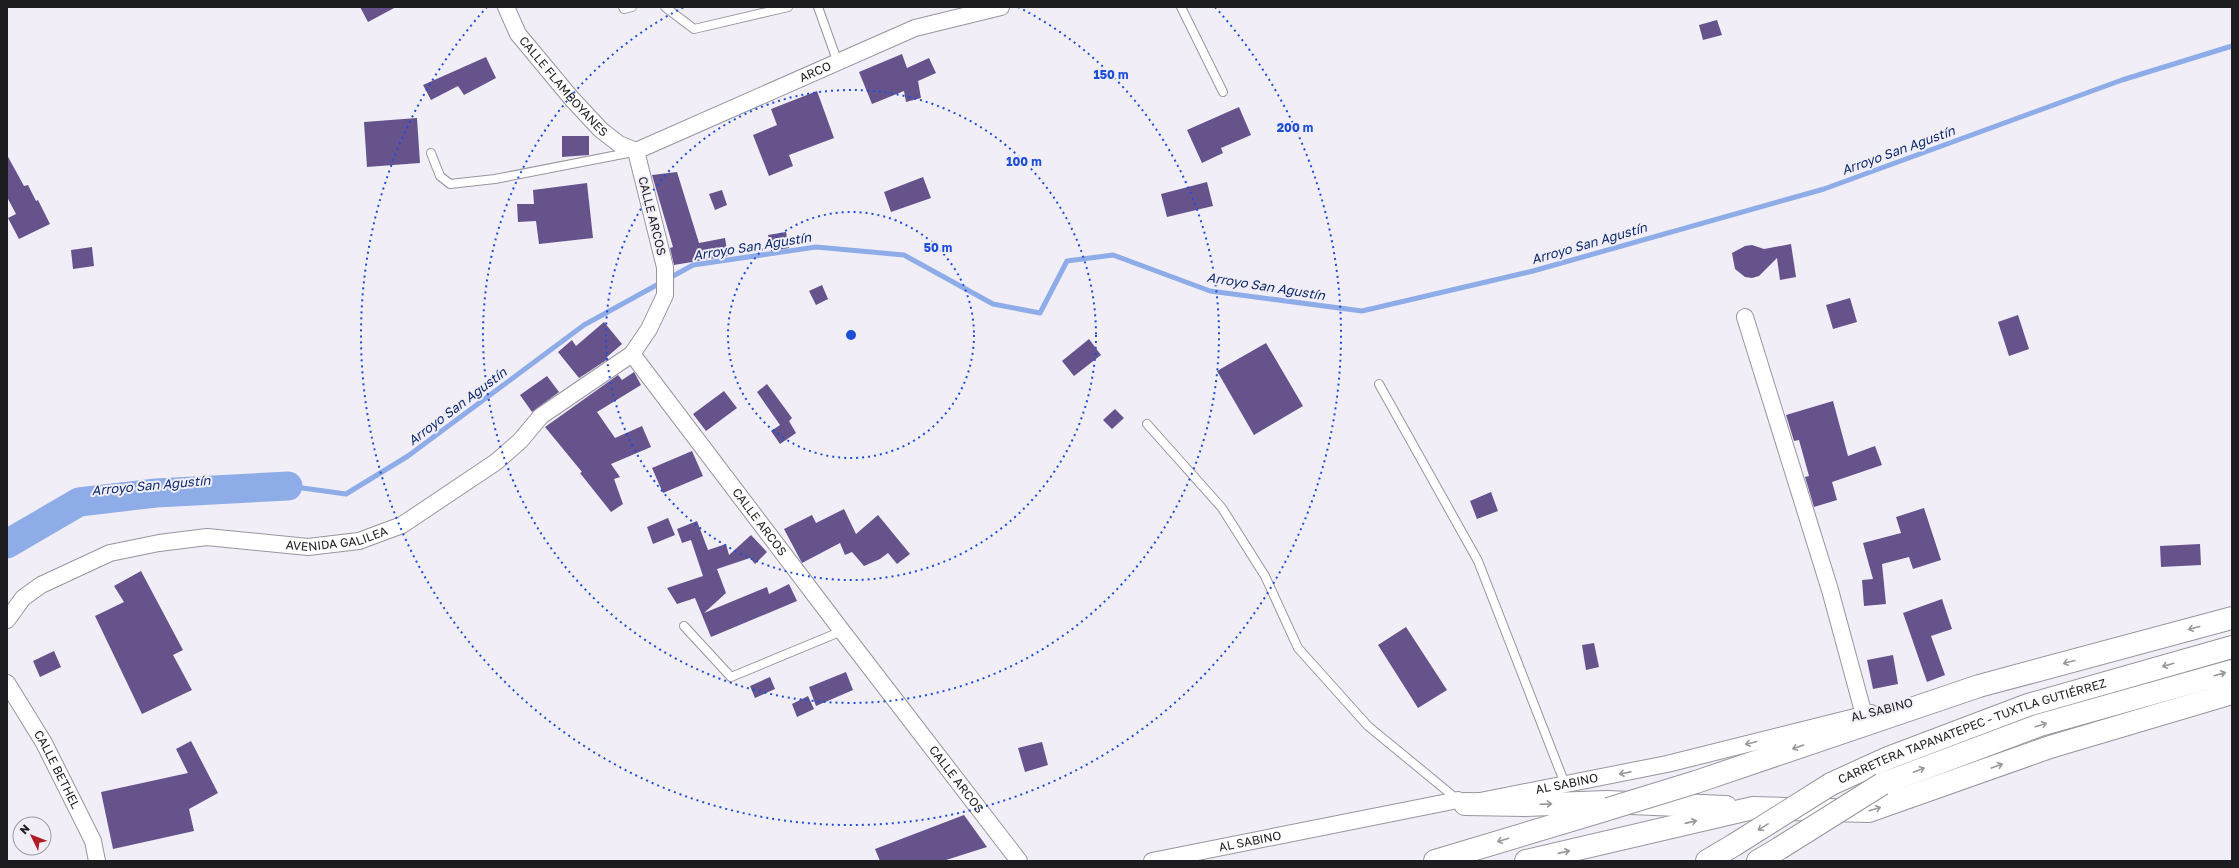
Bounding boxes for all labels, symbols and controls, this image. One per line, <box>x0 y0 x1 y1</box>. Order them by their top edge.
street label: CALLE FLAMBOYANES <box>516 33 611 140</box>
street label: ARCO <box>797 58 833 85</box>
text: 150 m <box>1094 67 1128 82</box>
text: 200 m <box>1277 120 1313 135</box>
water label: Arroyo San Agustín <box>1839 122 1958 178</box>
text: 100 m <box>1006 154 1042 169</box>
street label: CALLE ARCOS <box>635 175 670 257</box>
water label: Arroyo San Agustín <box>1529 219 1649 267</box>
water label: Arroyo San Agustín <box>692 229 813 263</box>
text: 50 m <box>924 240 952 255</box>
water label: Arroyo San Agustín <box>1206 269 1327 303</box>
centre of rings <box>844 328 858 342</box>
water label: Arroyo San Agustín <box>405 363 510 448</box>
water label: Arroyo San Agustín <box>91 472 212 498</box>
street label: CALLE ARCOS <box>729 485 790 559</box>
street label: AVENIDA GALILEA <box>285 523 390 554</box>
one-way arrow <box>2188 625 2201 632</box>
one-way arrow <box>2063 658 2076 666</box>
one-way arrow <box>2161 662 2174 670</box>
one-way arrow <box>2213 670 2226 677</box>
street label: CARRETERA TAPANATEPEC - TUXTLA GUTIÉRREZ <box>1836 675 2108 787</box>
street label: AL SABINO <box>1849 695 1915 724</box>
one-way arrow <box>2034 721 2047 728</box>
street label: CALLE BETHEL <box>31 727 84 811</box>
one-way arrow <box>1745 740 1758 747</box>
street label: CALLE ARCOS <box>926 743 988 816</box>
one-way arrow <box>1792 744 1805 751</box>
one-way arrow <box>1991 761 2003 769</box>
one-way arrow <box>1912 766 1925 773</box>
one-way arrow <box>1618 769 1631 777</box>
street label: AL SABINO <box>1534 770 1599 797</box>
one-way arrow <box>1539 801 1552 808</box>
one-way arrow <box>1868 805 1881 812</box>
north arrow <box>12 816 52 856</box>
one-way arrow <box>1684 818 1697 826</box>
text: N <box>17 821 32 836</box>
one-way arrow <box>1758 823 1769 831</box>
street label: AL SABINO <box>1217 827 1283 855</box>
one-way arrow <box>1497 837 1510 844</box>
one-way arrow <box>1557 848 1570 856</box>

